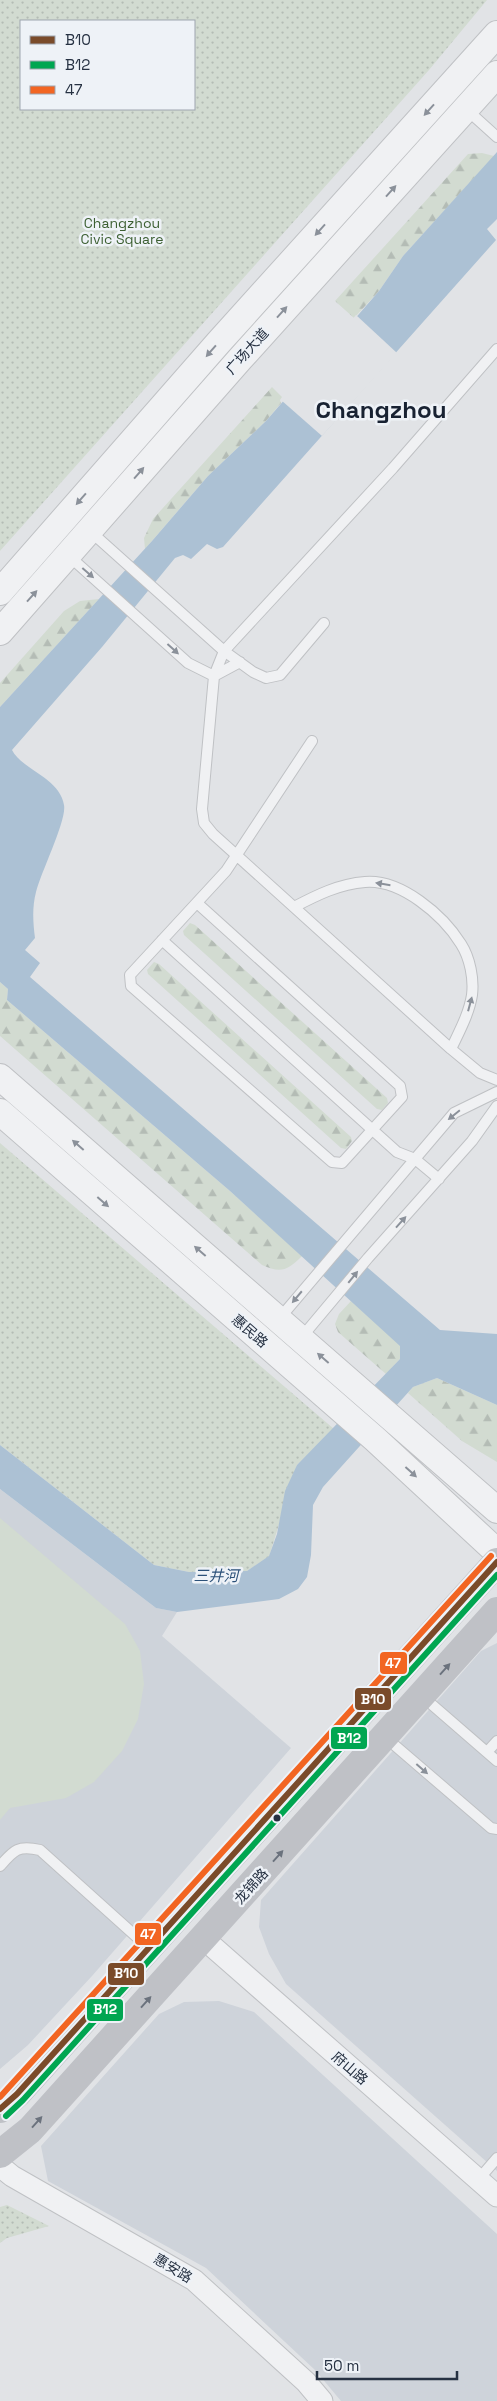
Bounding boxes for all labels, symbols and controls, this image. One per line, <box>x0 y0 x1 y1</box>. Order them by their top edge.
legend <box>20 20 195 110</box>
text: B10 <box>65 30 91 49</box>
text: B12 <box>65 55 90 74</box>
text: 47 <box>65 80 82 99</box>
one-way arrow <box>424 103 435 116</box>
one-way arrow <box>385 185 396 198</box>
park label: Changzhou Civic Square <box>81 214 163 248</box>
one-way arrow <box>314 224 326 236</box>
one-way arrow <box>276 306 287 318</box>
street label: 广场大道 <box>222 324 272 378</box>
one-way arrow <box>205 344 217 356</box>
district label: Changzhou <box>316 394 446 425</box>
one-way arrow <box>134 467 145 480</box>
one-way arrow <box>75 493 87 505</box>
one-way arrow <box>81 567 93 579</box>
one-way arrow <box>27 589 38 602</box>
one-way arrow <box>166 643 178 655</box>
one-way arrow <box>375 880 391 888</box>
one-way arrow <box>466 996 474 1011</box>
one-way arrow <box>448 1109 461 1120</box>
one-way arrow <box>71 1139 84 1150</box>
one-way arrow <box>96 1196 108 1208</box>
one-way arrow <box>395 1215 406 1228</box>
one-way arrow <box>194 1246 207 1257</box>
one-way arrow <box>348 1270 359 1283</box>
one-way arrow <box>292 1291 303 1304</box>
street label: 惠民路 <box>228 1310 272 1352</box>
one-way arrow <box>317 1353 329 1364</box>
one-way arrow <box>404 1466 416 1478</box>
water label: 三井河 <box>193 1566 241 1585</box>
line badge: 47 <box>379 1651 408 1675</box>
text: 47 <box>385 1654 401 1672</box>
one-way arrow <box>439 1664 451 1676</box>
line badge: B10 <box>354 1687 392 1711</box>
text: B10 <box>361 1690 385 1708</box>
line badge: B12 <box>330 1726 368 1750</box>
text: B12 <box>337 1729 361 1747</box>
one-way arrow <box>415 1763 428 1774</box>
unlabelled marker <box>272 1813 282 1823</box>
one-way arrow <box>273 1849 284 1862</box>
street label: 龙锦路 <box>230 1864 272 1908</box>
line badge: 47 <box>134 1922 162 1946</box>
text: 47 <box>140 1925 156 1943</box>
line badge: B10 <box>107 1962 145 1986</box>
text: B10 <box>114 1964 138 1982</box>
one-way arrow <box>140 1997 152 2009</box>
line badge: B12 <box>86 1998 124 2022</box>
text: B12 <box>93 2000 117 2018</box>
street label: 府山路 <box>328 2047 372 2089</box>
one-way arrow <box>31 2117 43 2129</box>
street label: 惠安路 <box>150 2249 196 2287</box>
scale bar <box>317 2348 457 2380</box>
text: 50 m <box>324 2356 359 2375</box>

